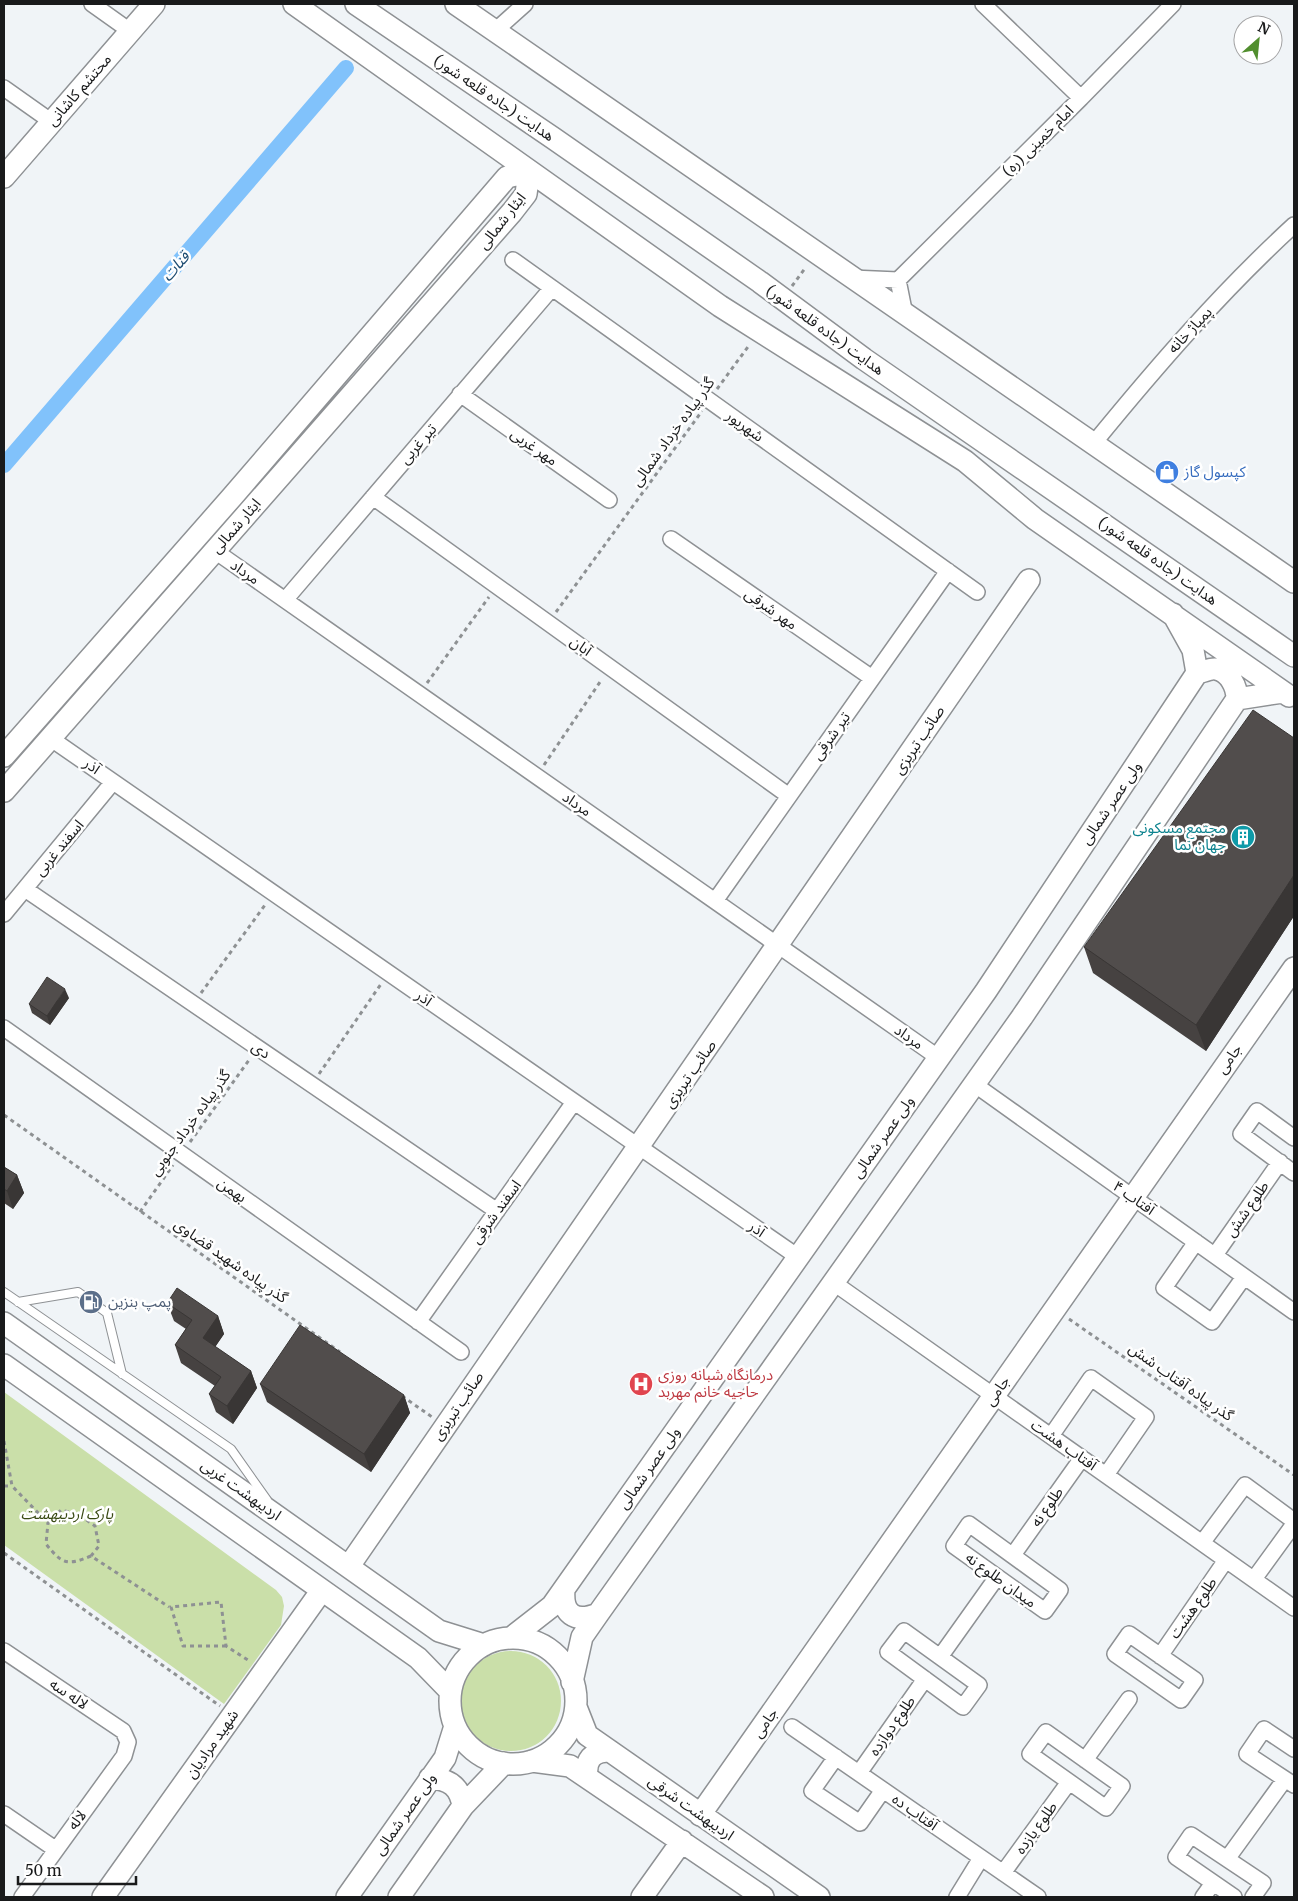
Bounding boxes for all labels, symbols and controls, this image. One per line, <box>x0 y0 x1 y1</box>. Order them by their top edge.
north arrow <box>1233 15 1283 65</box>
text: N <box>1255 18 1273 39</box>
street label: محتشم کاشانی <box>42 50 117 131</box>
street label: هدایت (جاده قلعه شور) <box>430 50 558 145</box>
street label: امام خمینی (ره) <box>998 101 1079 182</box>
street label: ایثار شمالی <box>474 189 530 253</box>
water label: قنات <box>157 246 194 285</box>
street label: هدایت (جاده قلعه شور) <box>762 280 888 379</box>
street label: پمپاژ خانه <box>1163 302 1217 358</box>
street label: گذر پیاده خرداد شمالی <box>627 373 720 491</box>
street label: شهریور <box>722 405 768 446</box>
street label: تیر غربی <box>395 419 440 468</box>
street label: مهر غربی <box>507 424 561 470</box>
shop icon: کپسول گاز <box>1154 459 1180 485</box>
place label: کپسول گاز <box>1183 462 1246 482</box>
street label: ایثار شمالی <box>207 494 265 557</box>
street label: هدایت (جاده قلعه شور) <box>1095 512 1222 609</box>
street label: مرداد <box>227 555 264 588</box>
street label: مهر شرقی <box>741 584 801 634</box>
street label: آبان <box>567 631 596 660</box>
street label: صائب تبریزی <box>889 702 949 778</box>
street label: تیر شرقی <box>807 708 854 764</box>
street label: آذر <box>79 753 105 778</box>
street label: ولی عصر شمالی <box>1076 758 1145 848</box>
street label: مرداد <box>559 787 596 820</box>
street label: اسفند غربی <box>30 816 88 880</box>
place label: مجتمع مسکونی جهان نما <box>1132 818 1226 854</box>
building icon: مجتمع مسکونی جهان نما <box>1230 824 1256 850</box>
street label: آذر <box>411 985 437 1010</box>
street label: مرداد <box>891 1020 928 1053</box>
street label: صائب تبریزی <box>659 1036 720 1111</box>
street label: دی <box>248 1037 274 1063</box>
street label: جامی <box>1212 1040 1246 1077</box>
street label: گذر پیاده خرداد جنوبی <box>145 1065 236 1180</box>
street label: ولی عصر شمالی <box>847 1092 918 1182</box>
street label: بهمن <box>214 1173 251 1206</box>
street label: اسفند شرقی <box>466 1176 525 1247</box>
street label: آفتاب ۴ <box>1109 1176 1160 1219</box>
street label: طلوع شش <box>1221 1177 1275 1242</box>
street label: گذر پیاده شهید قضاوی <box>170 1214 292 1308</box>
street label: آذر <box>744 1216 770 1241</box>
fuel station icon: پمپ بنزین <box>78 1289 104 1315</box>
place label: پمپ بنزین <box>108 1292 171 1312</box>
street label: گذر پیاده آفتاب شش <box>1124 1338 1238 1426</box>
place label: درمانگاه شبانه‌ روزی حاجیه‌ خانم مهربد <box>658 1365 773 1403</box>
street label: صائب تبریزی <box>428 1368 488 1444</box>
hospital icon: درمانگاه شبانه‌ روزی حاجیه‌ خانم مهربد <box>628 1371 654 1397</box>
street label: جامی <box>980 1372 1014 1409</box>
street label: آفتاب هشت <box>1028 1415 1102 1475</box>
street label: ولی عصر شمالی <box>613 1423 684 1513</box>
street label: اردیبهشت غربی <box>197 1455 285 1524</box>
street label: طلوع نه <box>1026 1483 1070 1532</box>
park label: پارک اردیبهشت <box>21 1504 114 1524</box>
street label: میدان طلوع نه <box>960 1547 1040 1614</box>
street label: طلوع هشت <box>1165 1573 1223 1644</box>
street label: لاله سه <box>46 1674 92 1713</box>
street label: طلوع دوازده <box>864 1692 922 1761</box>
street label: جامی <box>748 1704 782 1741</box>
street label: شهید مرادیان <box>181 1705 242 1782</box>
street label: ولی عصر شمالی <box>369 1769 440 1859</box>
street label: اردیبهشت شرقی <box>645 1771 738 1844</box>
street label: آفتاب ده <box>889 1789 942 1835</box>
street label: طلوع یازده <box>1010 1798 1063 1859</box>
street label: لاله <box>63 1806 90 1833</box>
scale bar <box>18 1854 135 1886</box>
text: 50 m <box>25 1861 62 1880</box>

